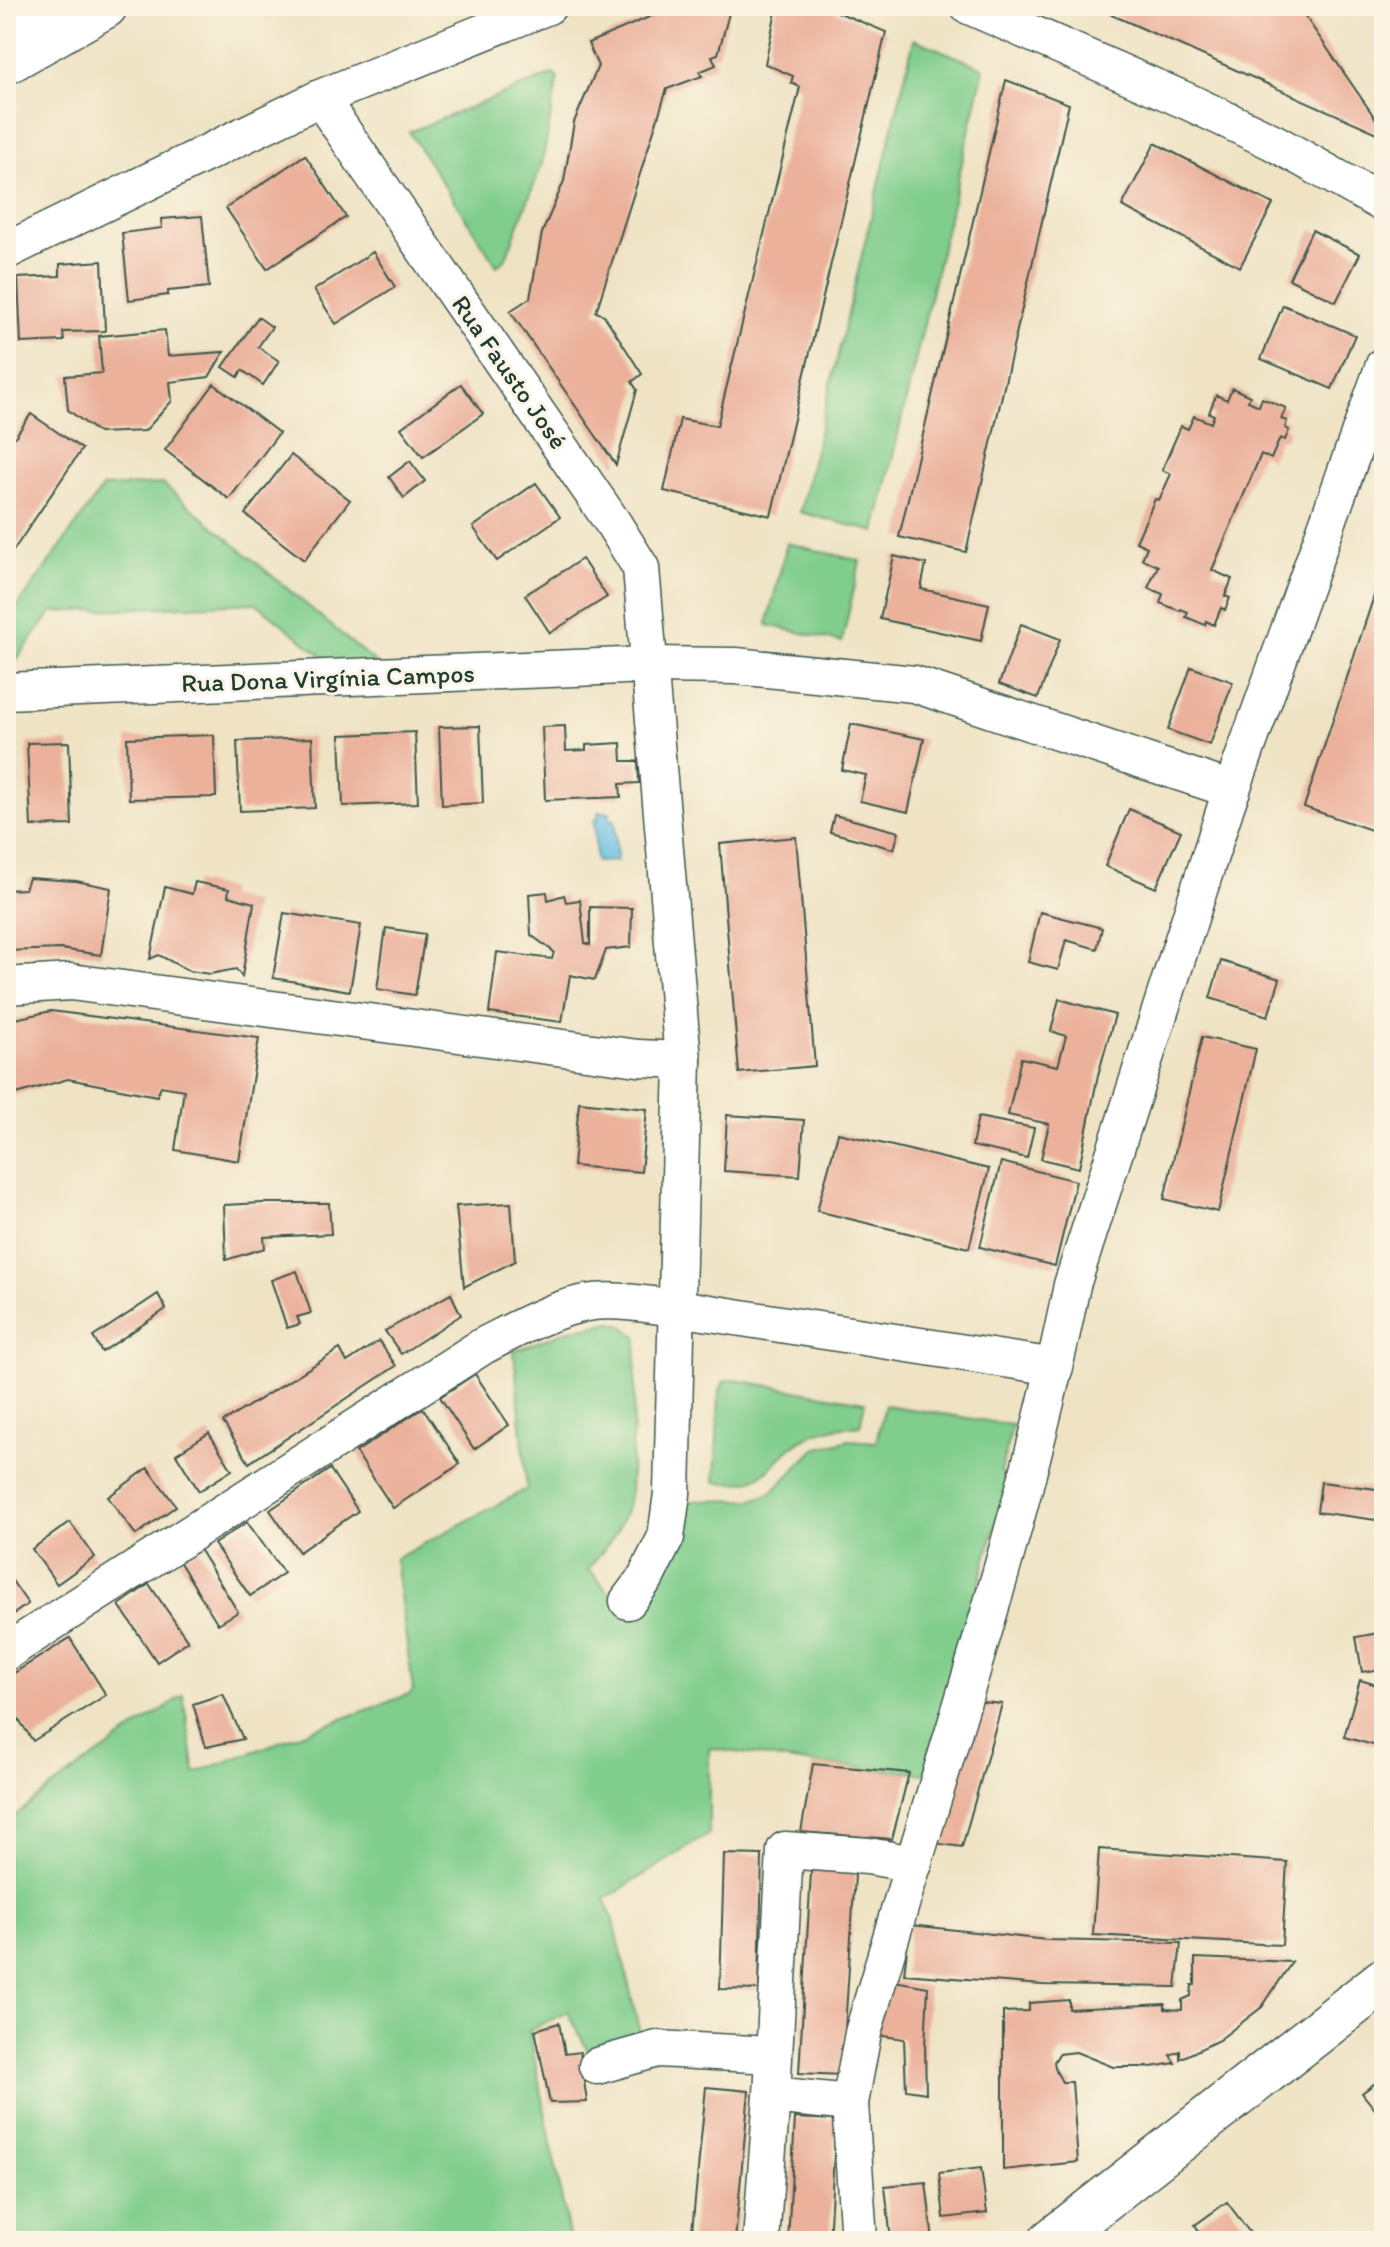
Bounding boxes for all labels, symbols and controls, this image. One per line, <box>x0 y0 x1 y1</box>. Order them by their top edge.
street label: Rua Fausto José <box>445 289 575 455</box>
street label: Rua Dona Virgínia Campos <box>181 657 475 699</box>

